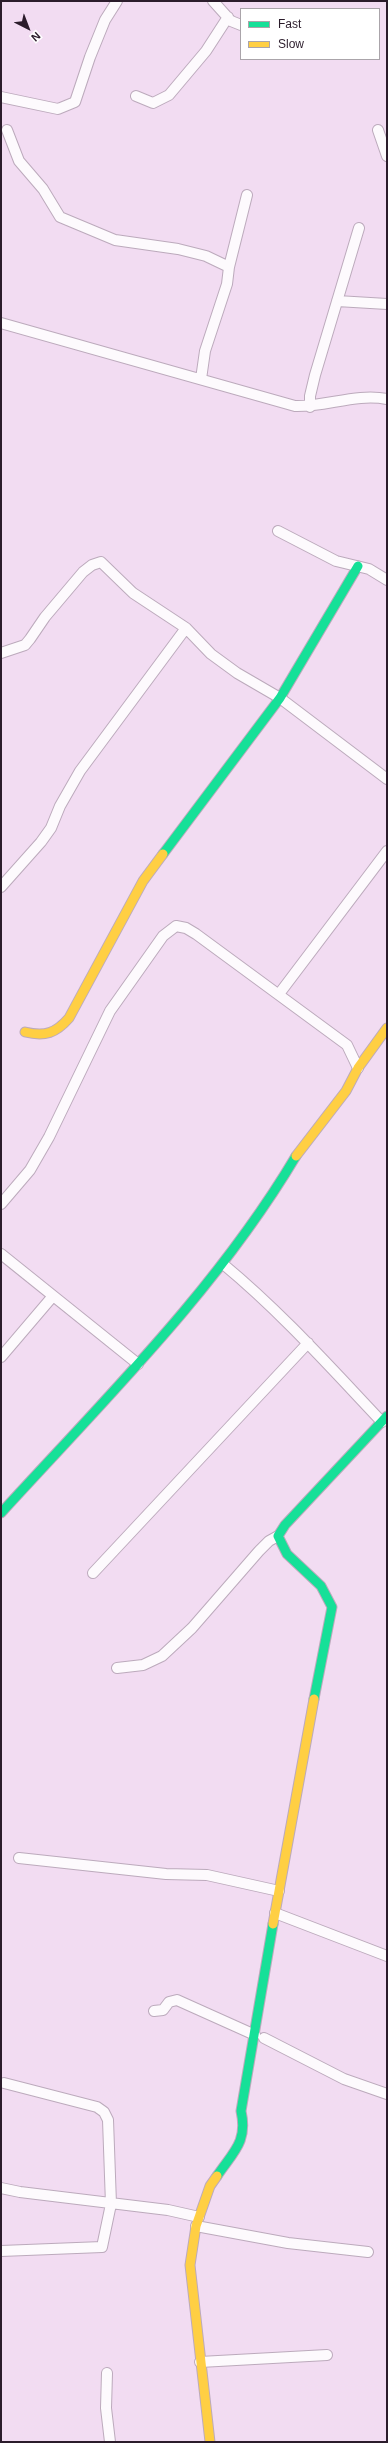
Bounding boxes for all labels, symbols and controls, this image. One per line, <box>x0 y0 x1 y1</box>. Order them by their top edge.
north arrow <box>8 8 48 48</box>
legend <box>240 8 380 60</box>
text: Fast <box>278 17 301 31</box>
text: N <box>29 30 43 44</box>
text: Slow <box>278 37 304 51</box>

